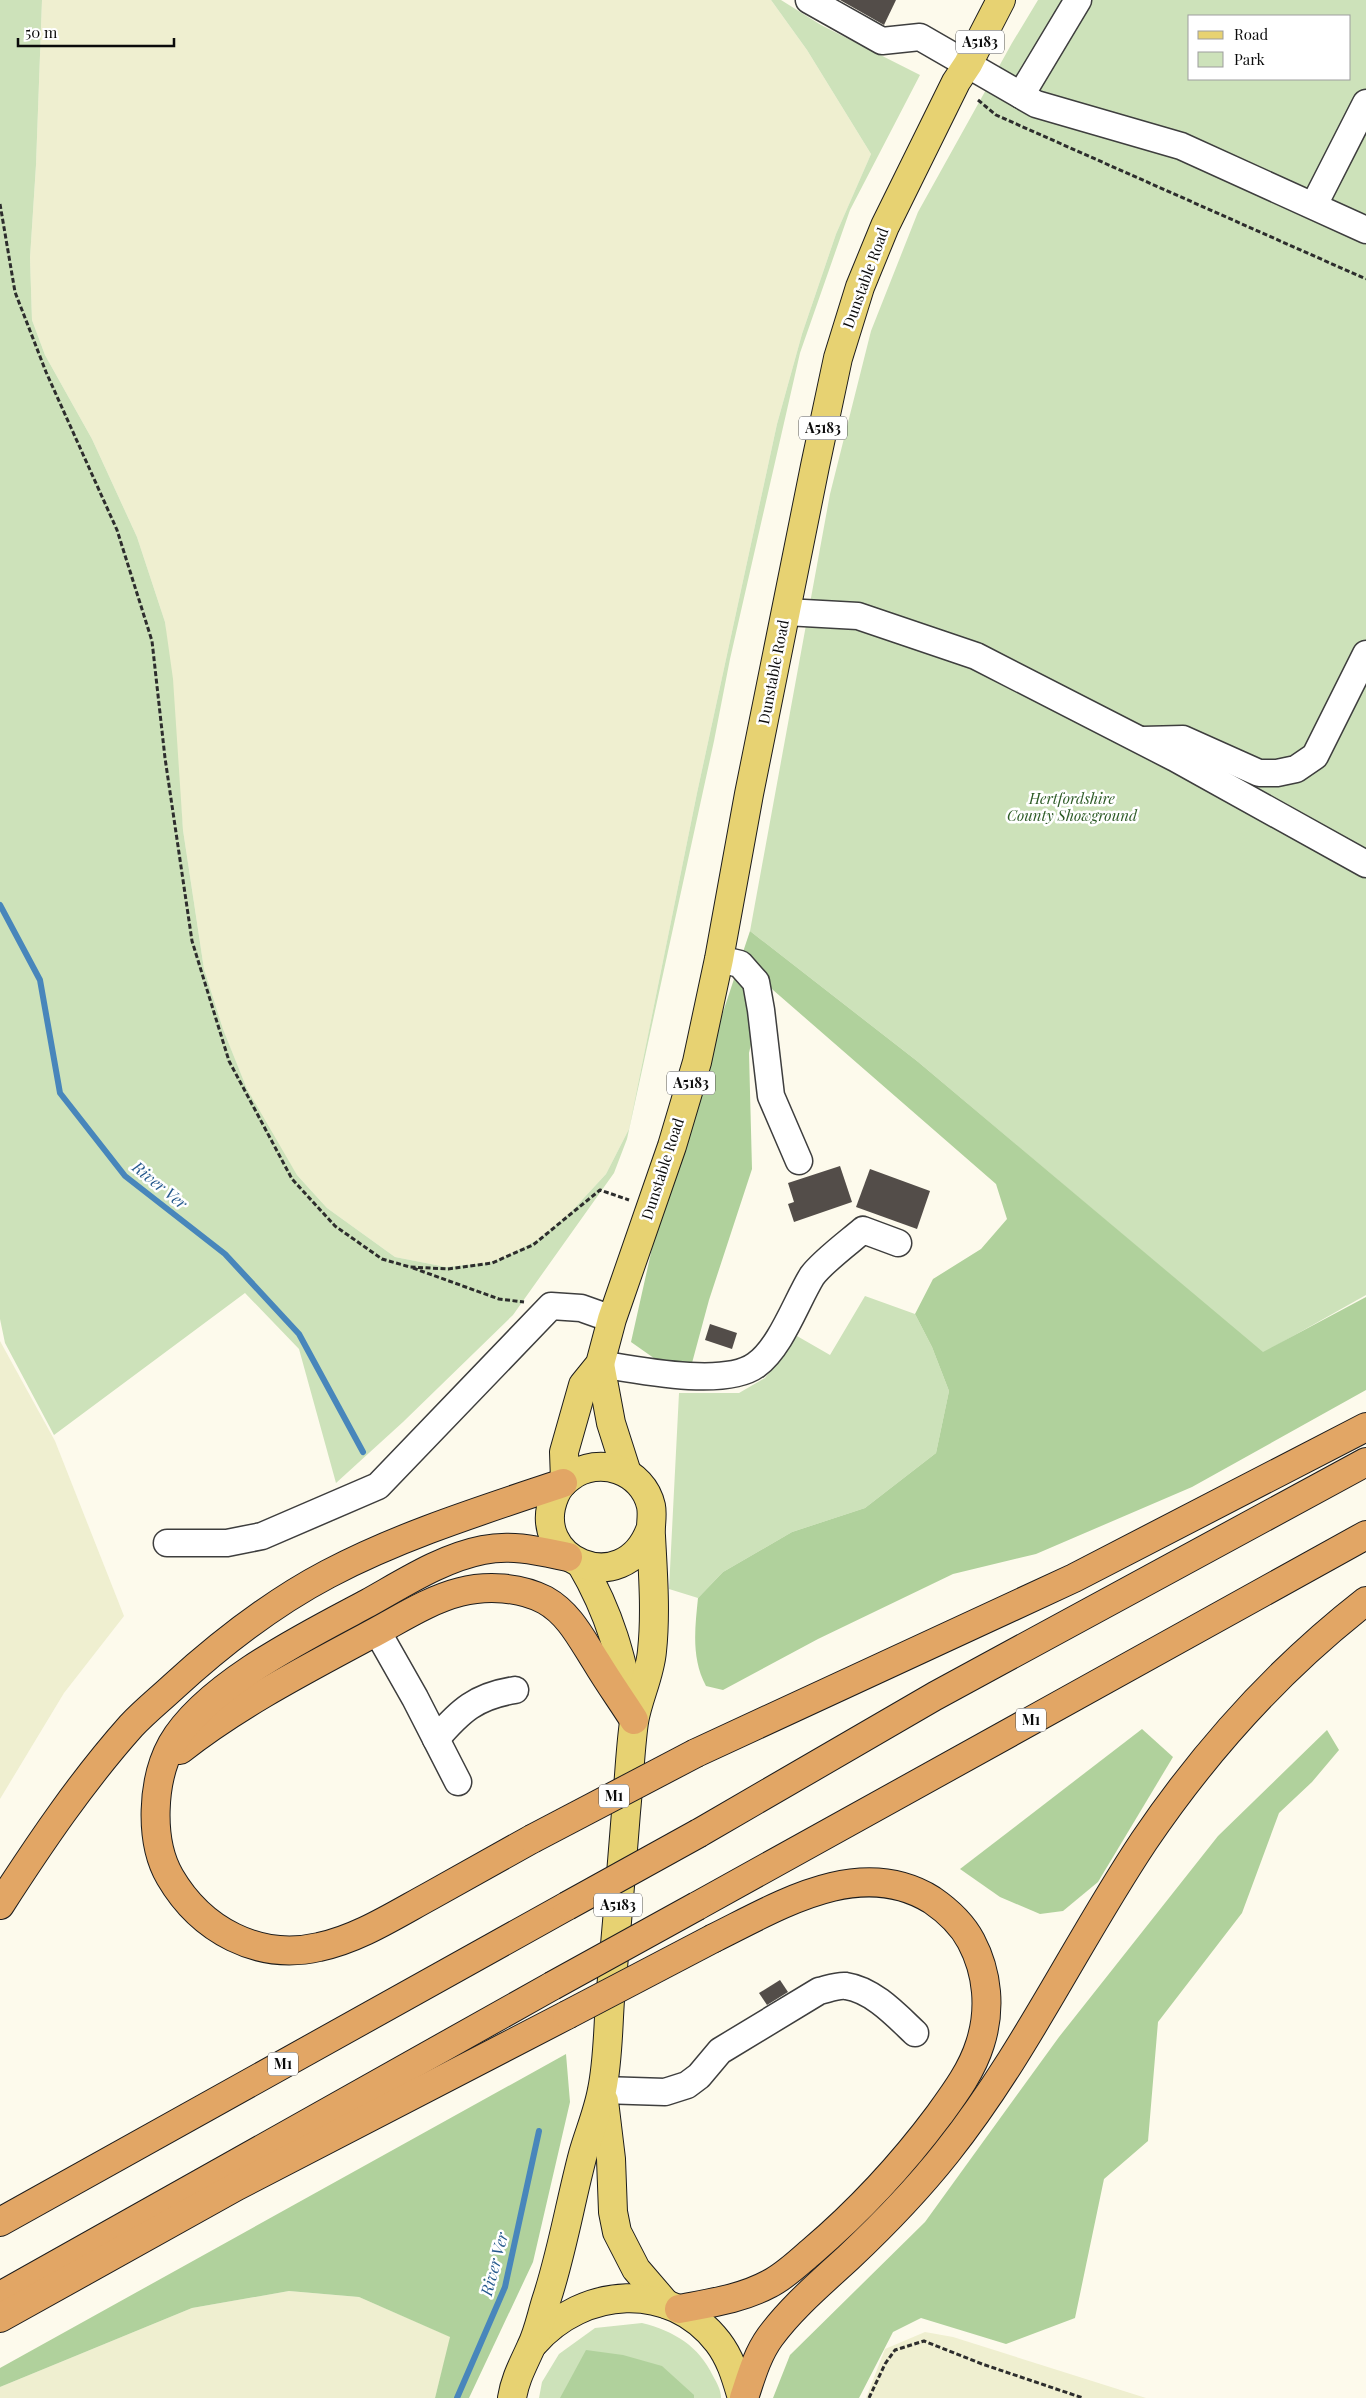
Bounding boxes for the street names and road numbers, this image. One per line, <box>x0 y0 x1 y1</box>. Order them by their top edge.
road number: A5183 <box>956 31 1004 54</box>
street label: Dunstable Road <box>838 224 893 331</box>
road number: A5183 <box>799 416 847 439</box>
street label: Dunstable Road <box>753 618 793 726</box>
road number: A5183 <box>667 1072 715 1094</box>
street label: Dunstable Road <box>636 1115 688 1222</box>
road number: M1 <box>1016 1708 1046 1732</box>
road number: M1 <box>599 1784 629 1808</box>
road number: A5183 <box>594 1894 642 1916</box>
road number: M1 <box>268 2052 298 2076</box>

